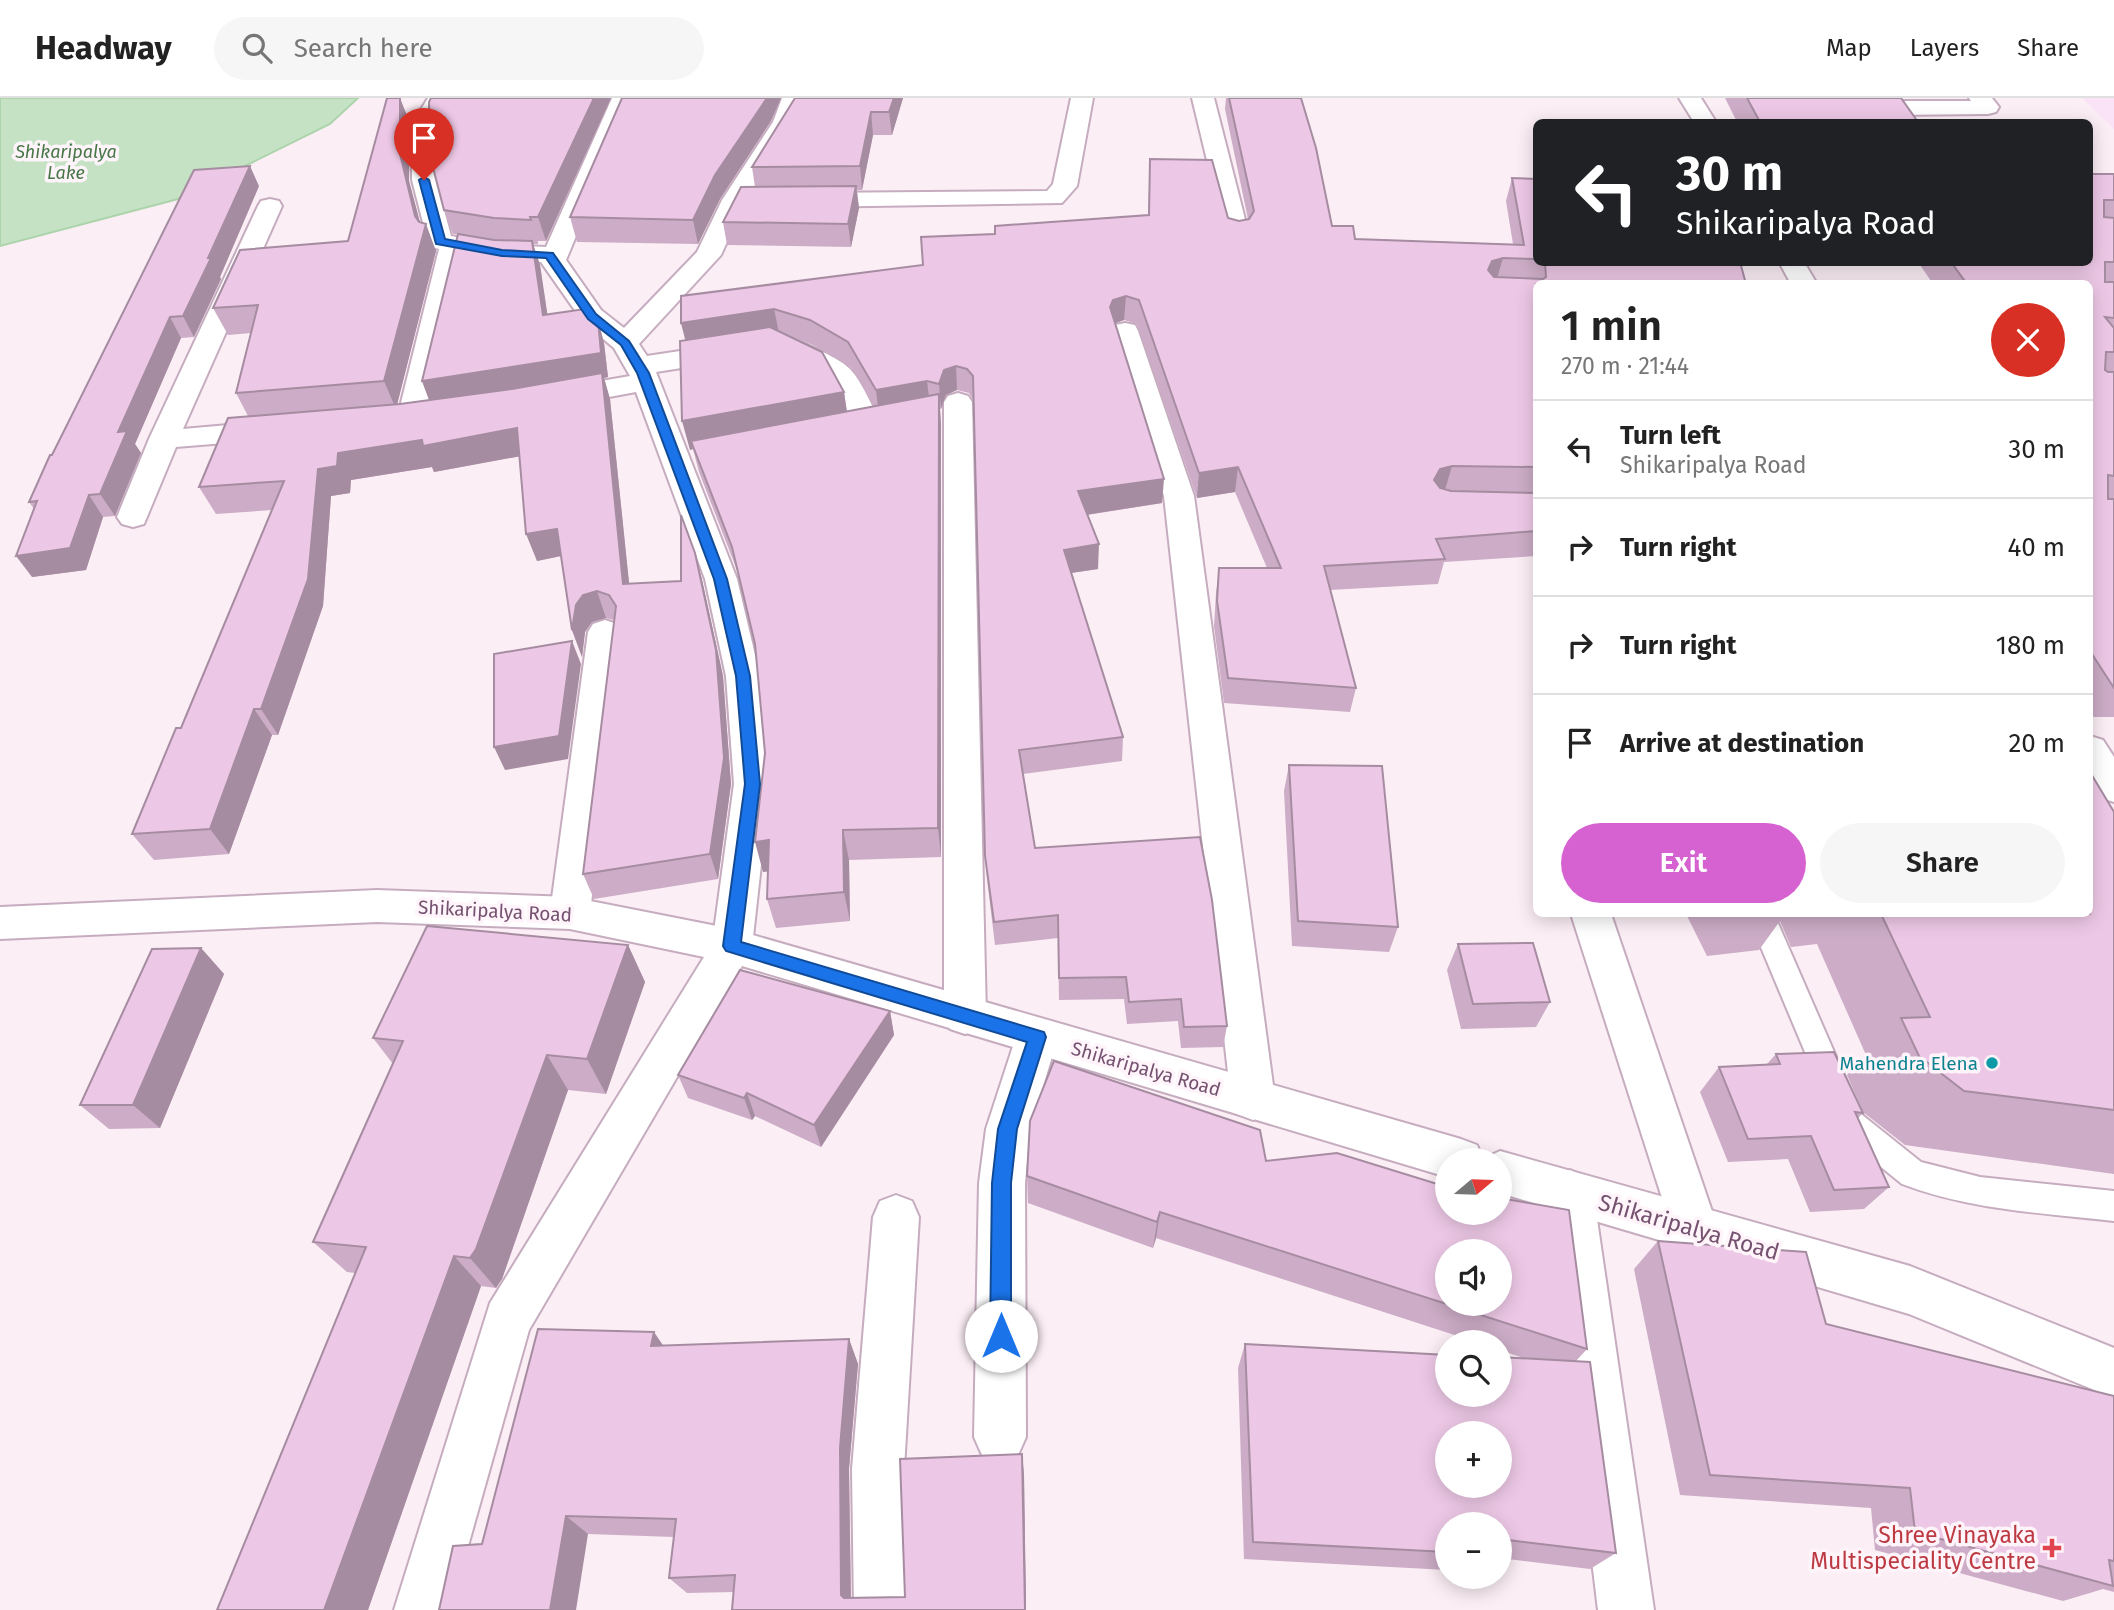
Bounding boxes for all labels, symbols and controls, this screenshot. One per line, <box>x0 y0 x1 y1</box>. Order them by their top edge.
search box <box>214 17 704 80</box>
text: Headway <box>35 28 172 68</box>
icon: search <box>238 29 276 67</box>
text: Search here <box>294 33 433 64</box>
text: Map <box>1826 34 1872 62</box>
text: Layers <box>1910 34 1979 62</box>
text: Share <box>2017 34 2079 62</box>
pin <box>394 108 454 180</box>
icon: arrive <box>405 119 443 157</box>
water label: Shikaripalya Lake <box>14 141 117 184</box>
text: 30 m <box>1676 144 1783 203</box>
icon: left <box>1561 147 1652 238</box>
text: Shikaripalya Road <box>1676 204 1936 242</box>
text: 1 min <box>1561 301 1662 351</box>
button: close <box>1991 303 2065 377</box>
text: 270 m · 21:44 <box>1561 352 1689 380</box>
text: Turn left <box>1620 420 1721 451</box>
icon: left <box>1561 430 1599 468</box>
text: 30 m <box>2008 434 2065 465</box>
text: Shikaripalya Road <box>1620 451 1807 479</box>
icon: right <box>1561 528 1599 566</box>
text: Turn right <box>1620 532 1737 563</box>
text: 40 m <box>2007 532 2065 563</box>
icon: right <box>1561 626 1599 664</box>
text: Turn right <box>1620 630 1737 661</box>
text: 180 m <box>1996 630 2065 661</box>
icon: arrive <box>1561 724 1599 762</box>
text: Arrive at destination <box>1620 728 1864 759</box>
text: 20 m <box>2008 728 2065 759</box>
button: Exit <box>1561 823 1806 903</box>
button: Share <box>1820 823 2065 903</box>
street label: Shikaripalya Road <box>417 895 573 927</box>
street label: Shikaripalya Road <box>1069 1037 1223 1101</box>
place label: Mahendra Elena <box>1840 1052 1978 1075</box>
marker: Mahendra Elena <box>1984 1055 2000 1071</box>
north arrow <box>1435 1148 1512 1225</box>
map controls <box>1435 1148 1512 1589</box>
street label: Shikaripalya Road <box>1595 1188 1783 1266</box>
button: sound <box>1435 1239 1512 1316</box>
position arrow <box>964 1299 1038 1373</box>
button: search <box>1435 1330 1512 1407</box>
button: + <box>1435 1421 1512 1498</box>
button: − <box>1435 1512 1512 1589</box>
place label: Shree Vinayaka Multispeciality Centre <box>1810 1521 2036 1575</box>
marker: Shree Vinayaka Multispeciality Centre <box>2042 1538 2062 1558</box>

